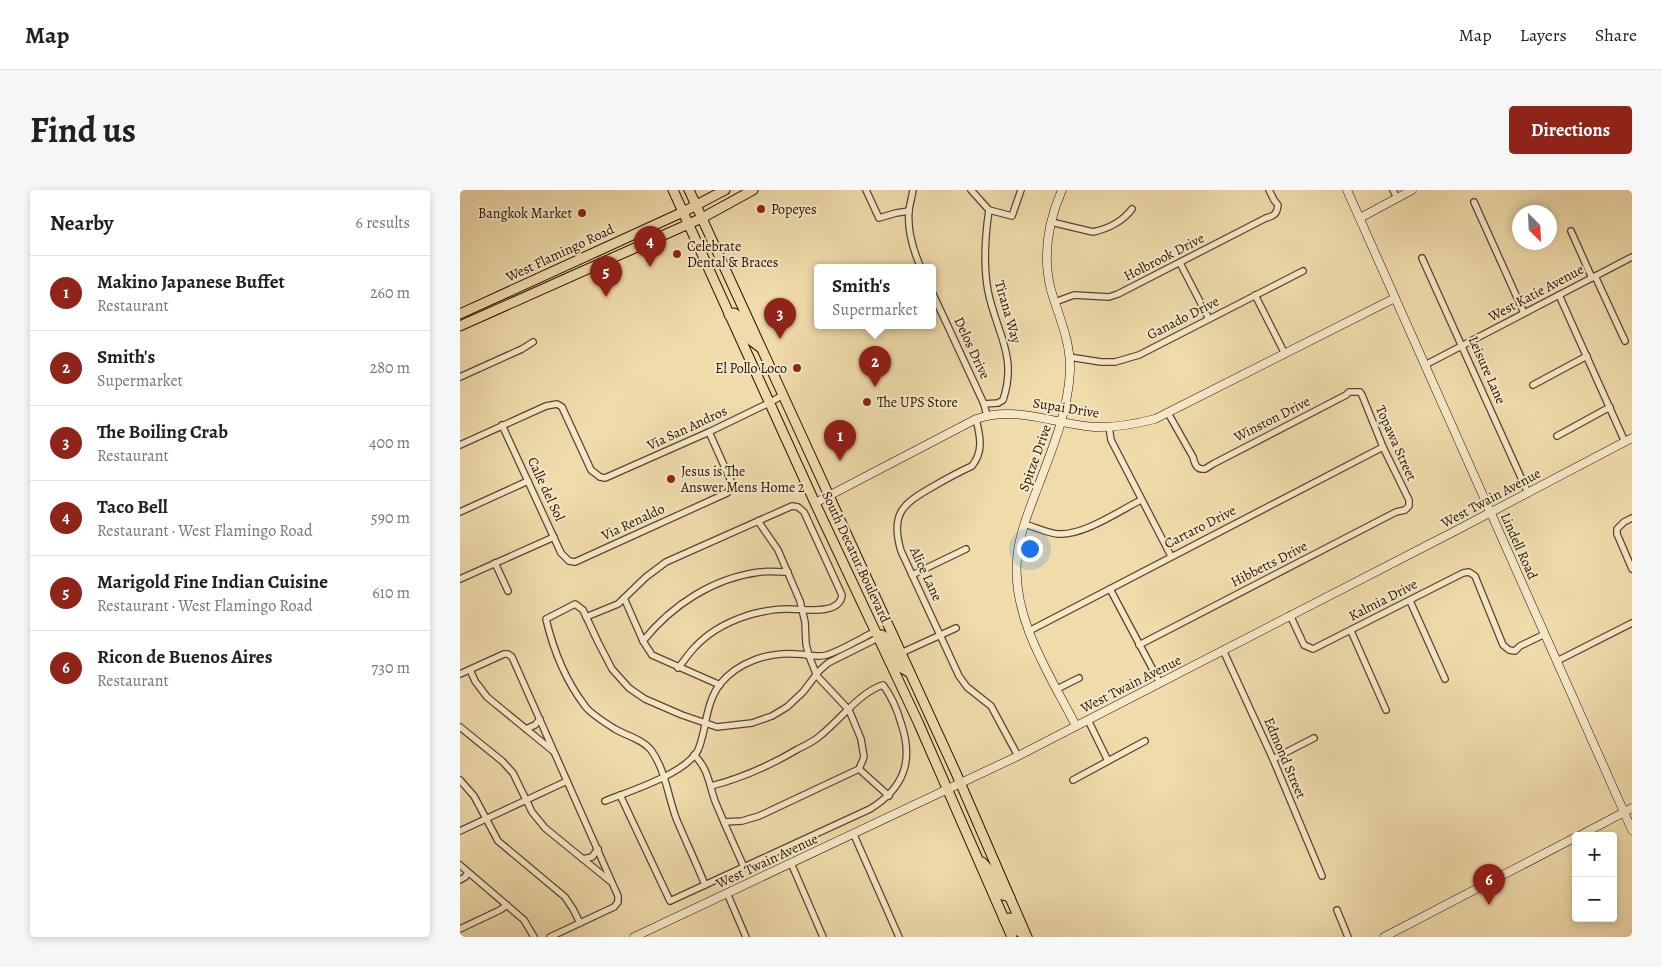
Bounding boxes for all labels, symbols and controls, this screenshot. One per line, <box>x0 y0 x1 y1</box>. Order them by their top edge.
text: Map <box>25 19 69 51</box>
text: Map <box>1459 23 1492 47</box>
text: Layers <box>1520 23 1567 47</box>
text: Share <box>1595 23 1637 47</box>
text: Find us <box>30 106 136 154</box>
button: Directions <box>1509 106 1632 154</box>
place label: Popeyes <box>771 200 817 219</box>
marker: Popeyes <box>755 203 767 215</box>
place label: Bangkok Market <box>478 204 572 223</box>
north arrow <box>1512 205 1557 250</box>
marker: Bangkok Market <box>576 207 588 219</box>
text: Nearby <box>50 209 113 237</box>
text: 6 results <box>356 212 410 234</box>
street label: West Flamingo Road <box>502 219 618 287</box>
pin: 4 <box>634 226 666 267</box>
street label: Holbrook Drive <box>1120 229 1208 285</box>
place label: Celebrate Dental & Braces <box>687 237 778 272</box>
marker: Celebrate Dental & Braces <box>671 248 683 260</box>
pin: 5 <box>590 256 622 297</box>
street label: West Katie Avenue <box>1484 260 1587 327</box>
popup <box>814 264 936 329</box>
text: Makino Japanese Buffet <box>97 269 285 295</box>
text: Smith's <box>832 273 890 299</box>
street label: Tirana Way <box>990 278 1026 346</box>
text: 1 <box>63 282 69 304</box>
text: 260 m <box>370 282 410 304</box>
street label: Ganado Drive <box>1144 292 1222 344</box>
text: Restaurant <box>97 295 169 317</box>
pin: 3 <box>764 298 796 339</box>
text: Supermarket <box>832 299 918 321</box>
street label: Delos Drive <box>949 314 995 382</box>
street label: Leisure Lane <box>1464 333 1510 407</box>
text: Smith's <box>97 344 155 370</box>
pin: 2 <box>859 346 891 387</box>
text: 2 <box>62 357 70 379</box>
text: 280 m <box>370 357 410 379</box>
place label: El Pollo Loco <box>715 359 787 378</box>
marker: El Pollo Loco <box>791 362 803 374</box>
text: Supermarket <box>97 370 183 392</box>
street label: Winston Drive <box>1230 392 1313 447</box>
place label: The UPS Store <box>877 393 958 412</box>
street label: Supai Drive <box>1031 393 1101 423</box>
marker: The UPS Store <box>861 396 873 408</box>
street label: Via San Andros <box>643 401 730 455</box>
street label: Topawa Street <box>1371 402 1421 484</box>
text: The Boiling Crab <box>97 419 228 445</box>
pin: 1 <box>824 420 856 461</box>
street label: Spitze Drive <box>1014 422 1056 494</box>
text: 3 <box>63 432 69 454</box>
text: 400 m <box>369 432 410 454</box>
text: Restaurant <box>97 445 169 467</box>
street label: Calle del Sol <box>523 454 569 525</box>
place label: Jesus is The Answer Mens Home 2 <box>680 462 805 497</box>
street label: West Twain Avenue <box>1437 464 1544 533</box>
marker: Jesus is The Answer Mens Home 2 <box>665 473 677 485</box>
street label: South Decatur Boulevard <box>817 488 895 626</box>
text: Taco Bell <box>97 494 168 520</box>
street label: Via Renaldo <box>597 499 668 545</box>
street label: Cartaro Drive <box>1161 501 1239 553</box>
text: 4 <box>62 507 70 529</box>
text: 590 m <box>371 507 410 529</box>
street label: Lindell Road <box>1496 510 1542 583</box>
text: Restaurant · West Flamingo Road <box>97 520 313 542</box>
your location <box>1017 536 1043 562</box>
street label: Hibbetts Drive <box>1227 536 1311 592</box>
street label: Alice Lane <box>905 543 947 604</box>
text: Marigold Fine Indian Cuisine <box>97 569 328 595</box>
street label: Kalmia Drive <box>1345 575 1421 625</box>
text: 5 <box>63 582 69 604</box>
text: 610 m <box>372 582 410 604</box>
text: Restaurant · West Flamingo Road <box>97 595 313 617</box>
text: Ricon de Buenos Aires <box>97 644 272 670</box>
street label: West Twain Avenue <box>1077 650 1185 718</box>
text: 6 <box>62 657 70 679</box>
text: 730 m <box>372 657 410 679</box>
text: Restaurant <box>97 670 169 692</box>
street label: Edmond Street <box>1259 714 1311 802</box>
street label: West Twain Avenue <box>712 829 821 893</box>
map controls <box>1572 832 1617 922</box>
button: + <box>1572 832 1617 877</box>
pin: 6 <box>1473 864 1505 905</box>
button: − <box>1572 877 1617 922</box>

